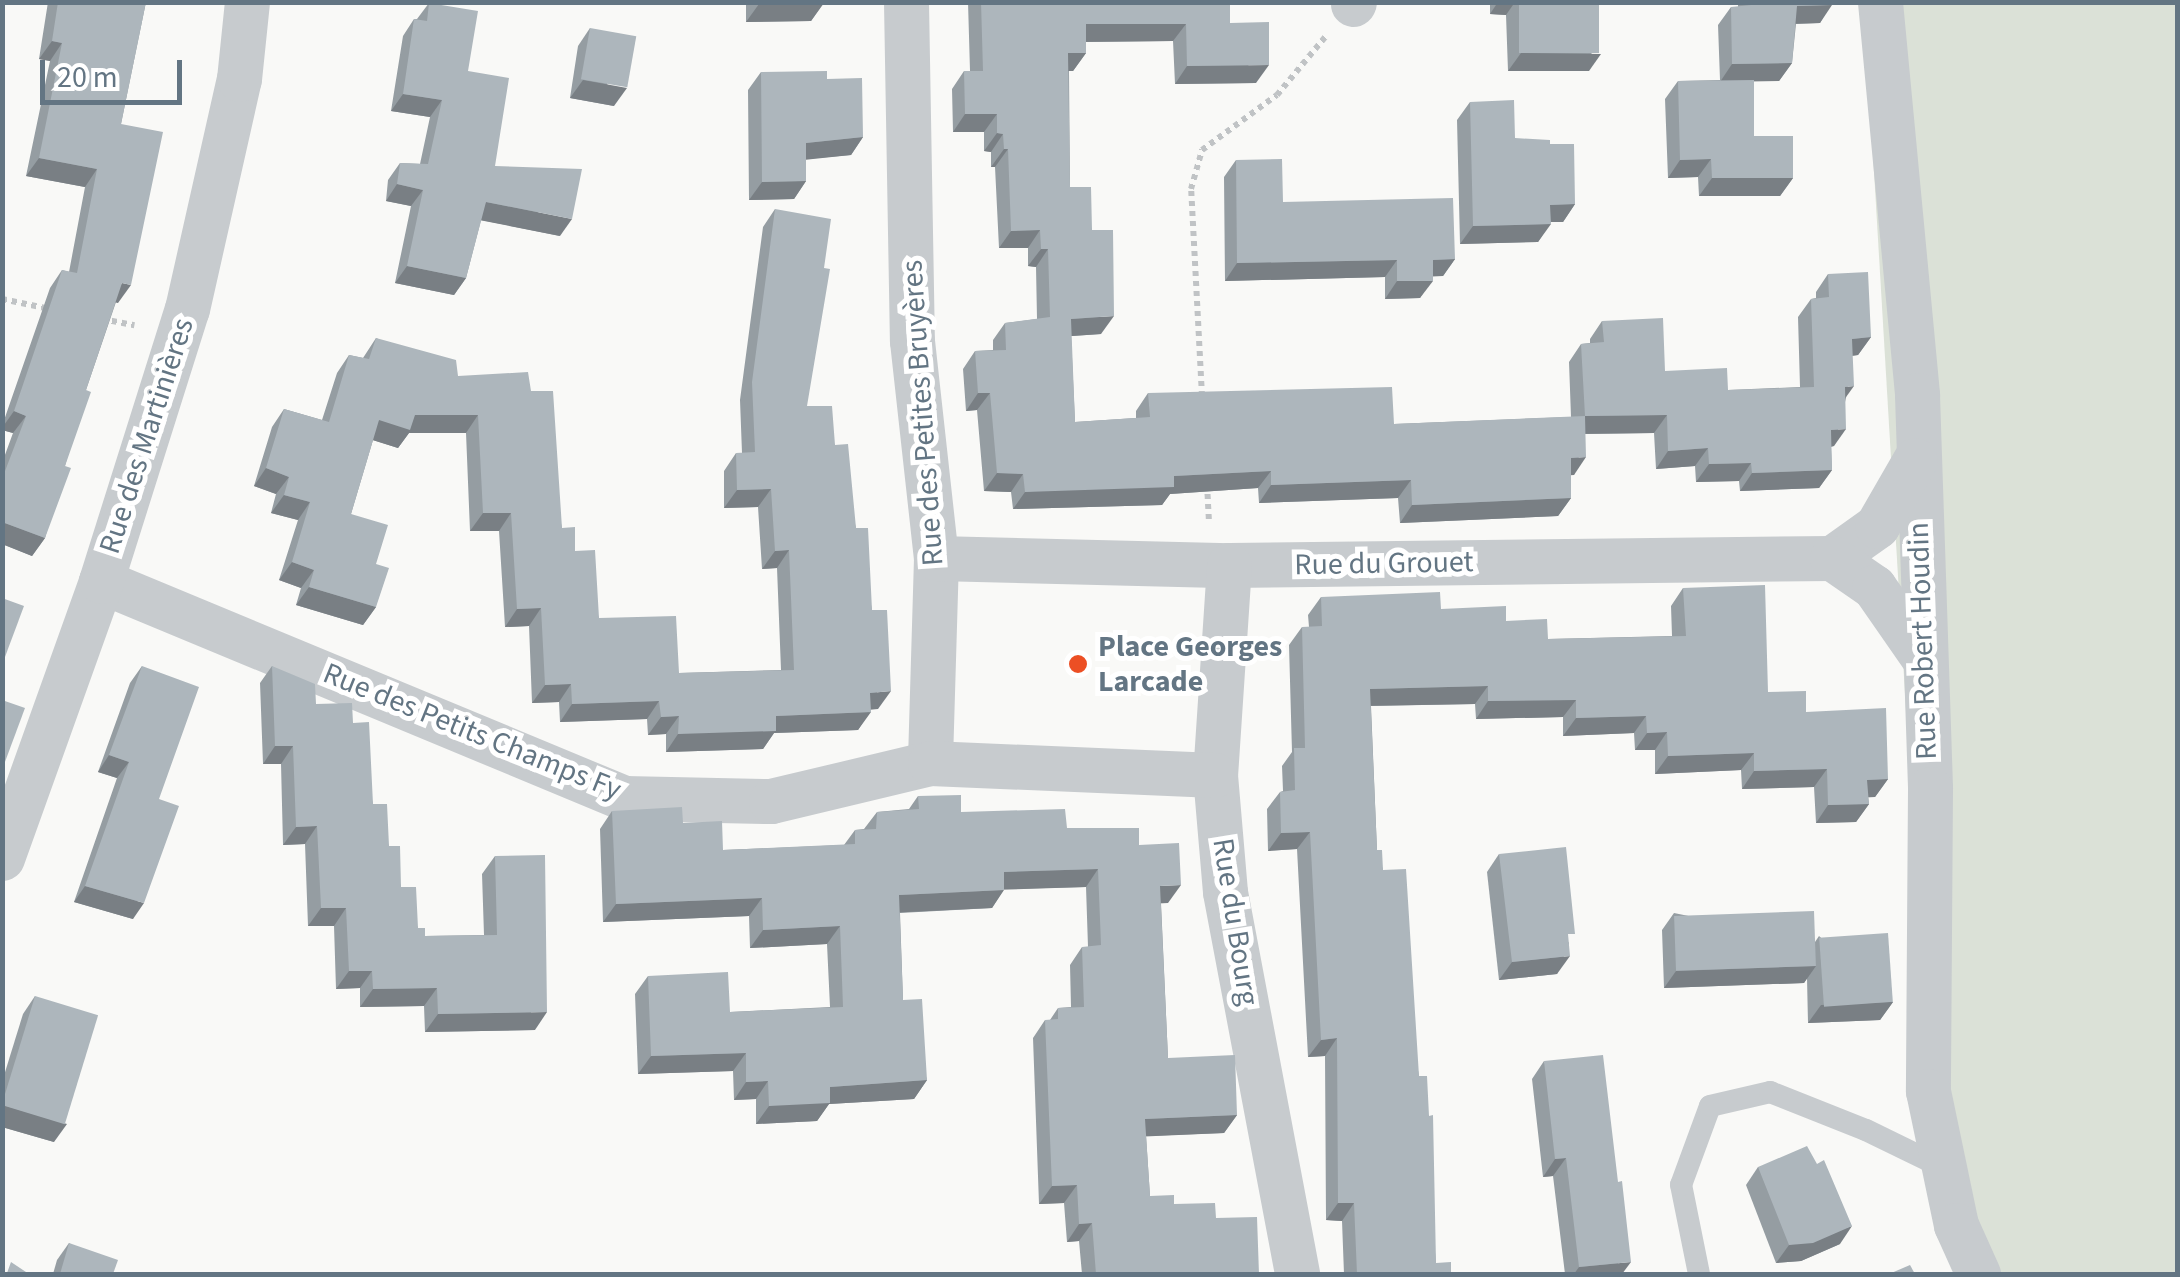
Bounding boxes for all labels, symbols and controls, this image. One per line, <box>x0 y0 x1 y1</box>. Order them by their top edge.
scale bar <box>45 40 188 102</box>
text: 20 m <box>57 56 118 99</box>
street label: Rue des Petites Bruyères <box>894 259 952 567</box>
street label: Rue des Martinières <box>92 314 202 558</box>
street label: Rue Robert Houdin <box>1901 521 1945 761</box>
street label: Rue du Grouet <box>1294 544 1474 584</box>
place label: Place Georges Larcade <box>1098 629 1282 700</box>
marker: Place Georges Larcade <box>1067 653 1089 675</box>
street label: Rue des Petits Champs Fy <box>318 656 626 808</box>
street label: Rue du Bourg <box>1204 836 1266 1008</box>

